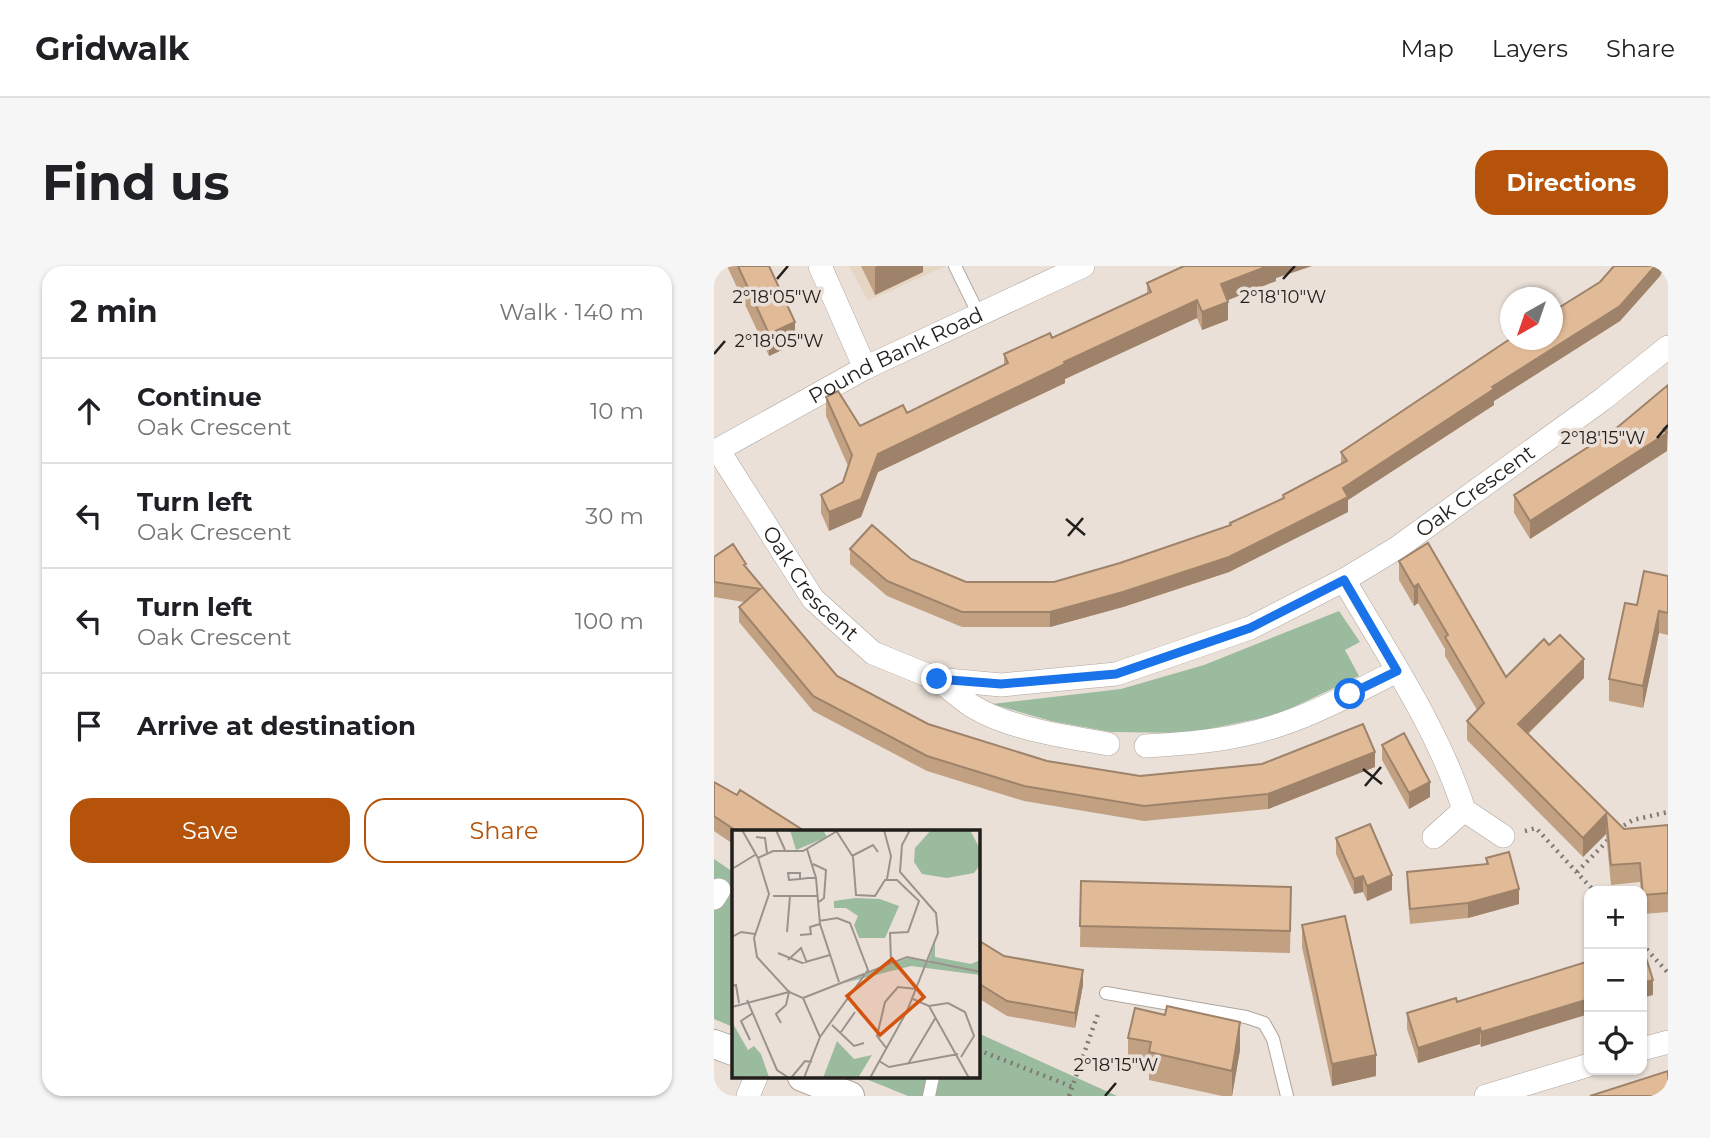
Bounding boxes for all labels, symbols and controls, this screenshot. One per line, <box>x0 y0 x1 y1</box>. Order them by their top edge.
text: Gridwalk <box>35 28 189 68</box>
text: Map <box>1400 34 1454 63</box>
text: Layers <box>1492 34 1568 63</box>
text: Share <box>1606 34 1675 63</box>
button: Directions <box>1475 150 1668 215</box>
text: Find us <box>42 153 230 212</box>
text: 2°18'05"W <box>732 286 822 308</box>
text: 2°18'10"W <box>1240 286 1326 308</box>
north arrow <box>1500 287 1563 350</box>
text: 2 min <box>70 293 157 330</box>
text: Walk · 140 m <box>499 298 644 326</box>
street label: Pound Bank Road <box>804 302 987 409</box>
text: 2°18'05"W <box>734 330 824 352</box>
text: Continue <box>137 381 262 413</box>
icon: ahead <box>70 392 108 430</box>
text: 10 m <box>590 397 644 425</box>
text: Oak Crescent <box>137 413 292 441</box>
text: 2°18'15"W <box>1561 427 1645 449</box>
street label: Oak Crescent <box>1410 440 1539 542</box>
text: Turn left <box>137 486 253 518</box>
icon: left <box>70 497 108 535</box>
text: 30 m <box>585 502 644 530</box>
text: Oak Crescent <box>137 518 292 546</box>
street label: Oak Crescent <box>758 521 864 646</box>
text: Turn left <box>137 591 253 623</box>
icon: left <box>70 602 108 640</box>
text: 100 m <box>575 607 644 635</box>
text: Oak Crescent <box>137 623 292 651</box>
route end <box>921 663 952 694</box>
route start <box>1334 678 1365 709</box>
icon: arrive <box>70 707 108 745</box>
text: Arrive at destination <box>137 710 416 742</box>
button: Save <box>70 798 350 863</box>
button: Share <box>364 798 644 863</box>
inset map <box>732 830 980 1079</box>
map controls <box>1584 886 1647 1075</box>
button: + <box>1584 886 1647 949</box>
button: − <box>1584 949 1647 1012</box>
button: locate <box>1584 1012 1647 1075</box>
text: 2°18'15"W <box>1074 1054 1158 1076</box>

